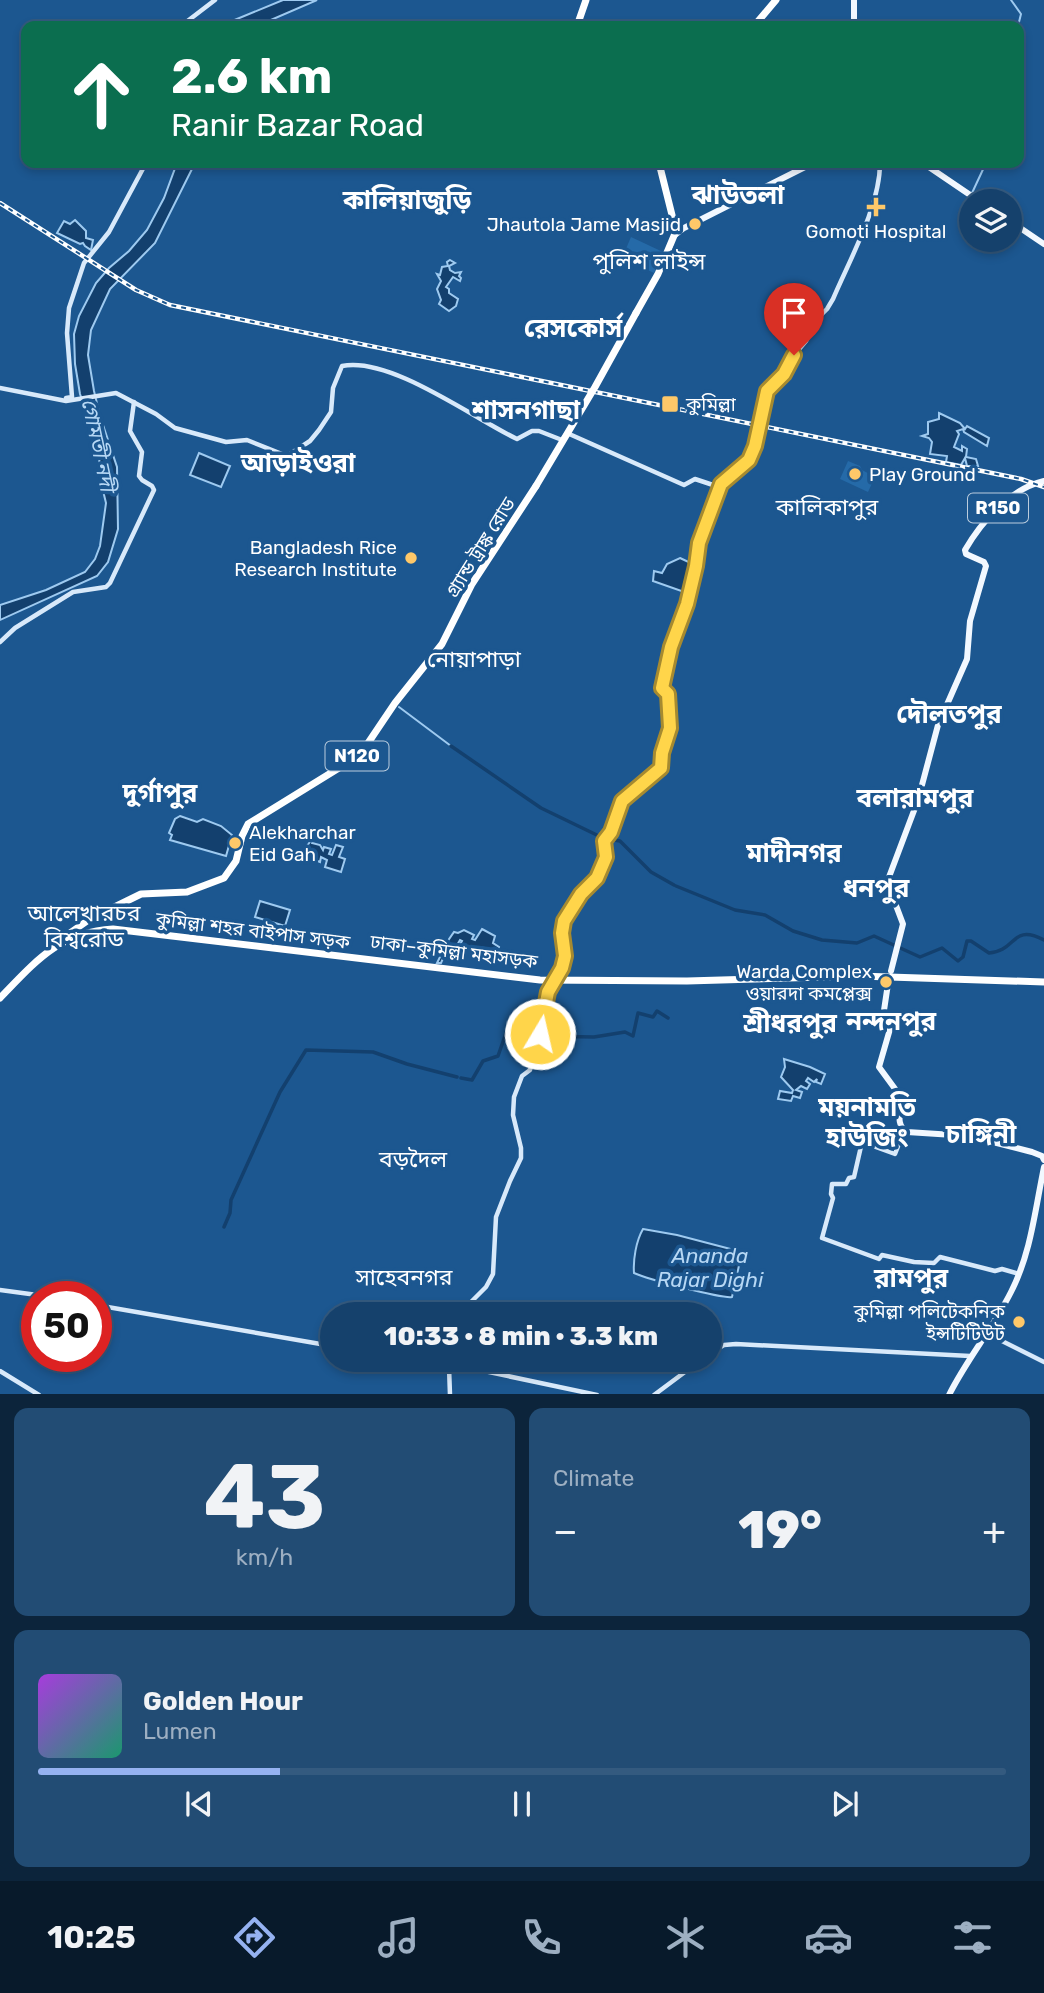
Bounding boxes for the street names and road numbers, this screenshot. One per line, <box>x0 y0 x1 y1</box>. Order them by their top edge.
street label: গ্র্যান্ড ট্রাঙ্ক রোড <box>441 493 520 601</box>
road number: R150 <box>968 494 1028 522</box>
road number: N120 <box>326 742 388 770</box>
street label: কুমিল্লা শহর বাইপাস সড়ক <box>153 907 352 954</box>
street label: ঢাকা–কুমিল্লা মহাসড়ক <box>368 930 540 973</box>

